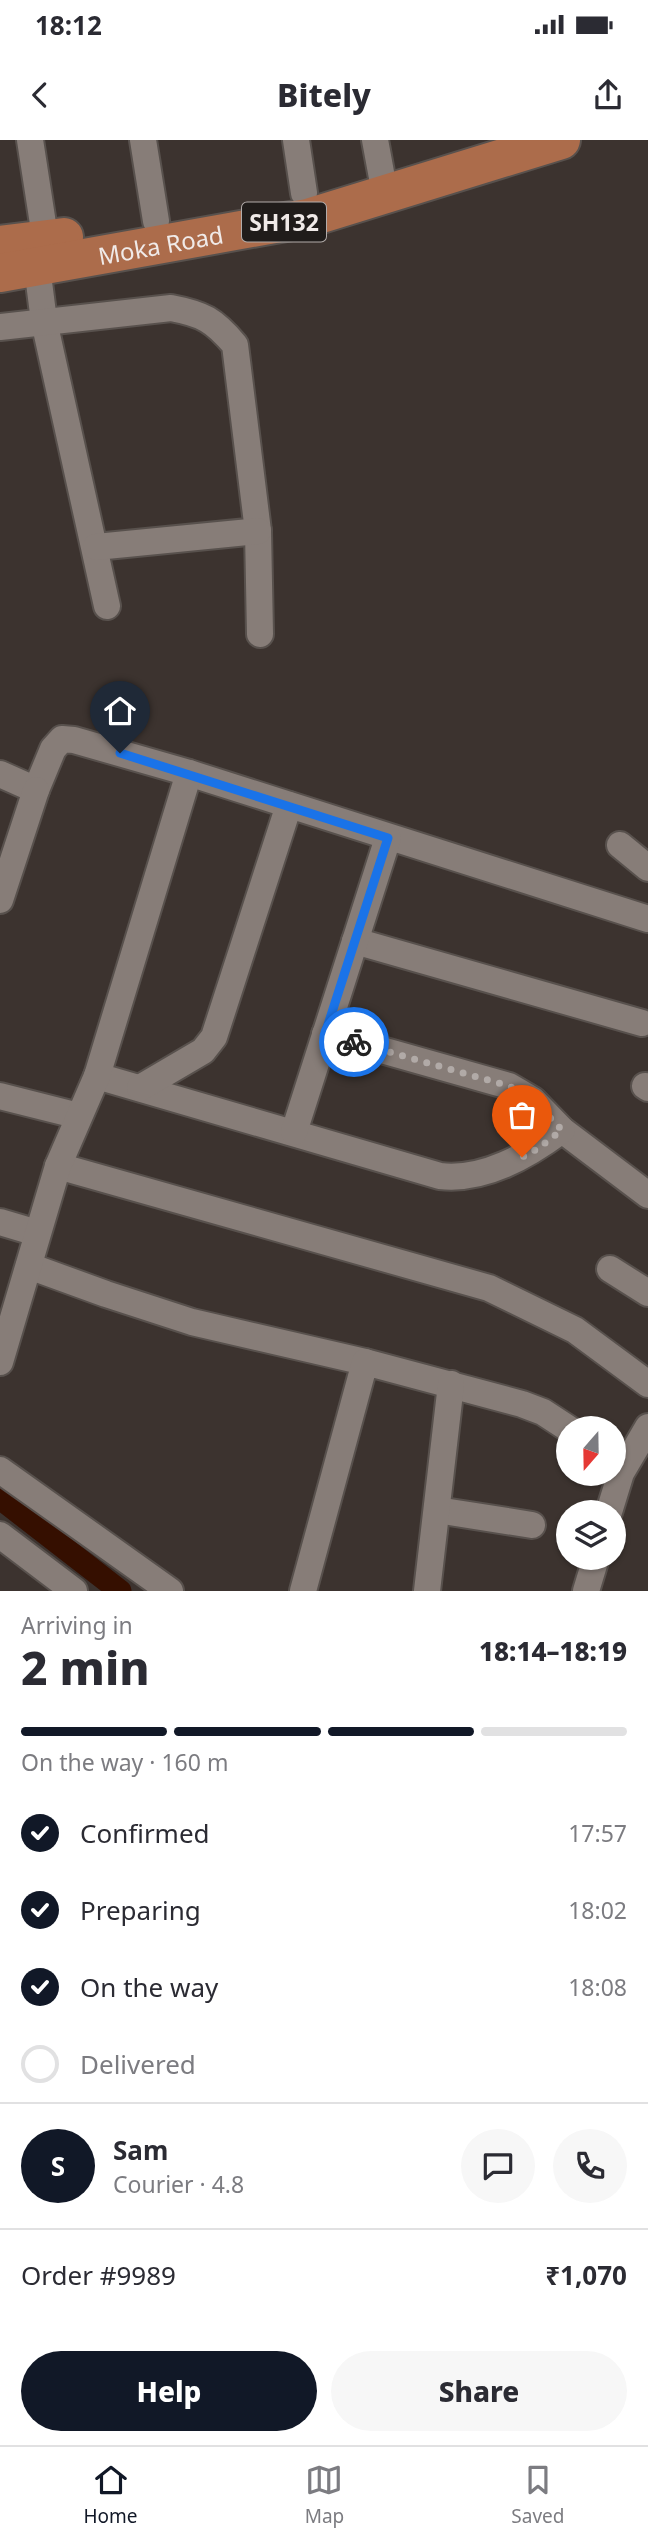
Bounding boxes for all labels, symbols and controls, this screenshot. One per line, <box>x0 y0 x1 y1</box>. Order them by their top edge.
text: 18:12 <box>35 7 102 43</box>
text: Bitely <box>277 73 371 116</box>
icon: back <box>21 76 59 114</box>
icon: share <box>589 76 627 114</box>
road number: SH132 <box>242 202 326 242</box>
street label: Moka Road <box>95 217 226 272</box>
pin <box>90 681 150 753</box>
icon: home <box>101 692 139 730</box>
courier <box>319 1007 389 1077</box>
icon: bike <box>335 1023 373 1061</box>
pin <box>492 1085 552 1157</box>
icon: bag <box>503 1096 541 1134</box>
north arrow <box>556 1416 626 1486</box>
map controls <box>556 1416 626 1570</box>
button: layers <box>556 1500 626 1570</box>
text: Arriving in <box>21 1609 133 1641</box>
text: 18:14–18:19 <box>479 1633 627 1669</box>
text: 2 min <box>21 1636 150 1698</box>
text: On the way · 160 m <box>21 1746 228 1778</box>
icon: check <box>21 1814 59 1852</box>
text: Confirmed <box>80 1815 210 1851</box>
text: 17:57 <box>568 1817 627 1849</box>
icon: check <box>21 1891 59 1929</box>
text: Preparing <box>80 1892 201 1928</box>
text: 18:02 <box>568 1894 627 1926</box>
icon: check <box>21 1968 59 2006</box>
text: On the way <box>80 1969 218 2005</box>
text: 18:08 <box>568 1971 627 2003</box>
text: Delivered <box>80 2046 196 2082</box>
button: chat <box>461 2129 535 2203</box>
button: phone <box>553 2129 627 2203</box>
text: Sam <box>113 2132 168 2168</box>
text: S <box>51 2148 65 2184</box>
text: Courier · 4.8 <box>113 2168 244 2200</box>
text: Order #9989 <box>21 2257 176 2293</box>
text: ₹1,070 <box>545 2257 627 2293</box>
button: Help <box>21 2351 317 2431</box>
button: Share <box>331 2351 627 2431</box>
tab: Home <box>84 2461 138 2529</box>
tab: Map <box>305 2461 344 2529</box>
tab: Saved <box>511 2461 564 2529</box>

